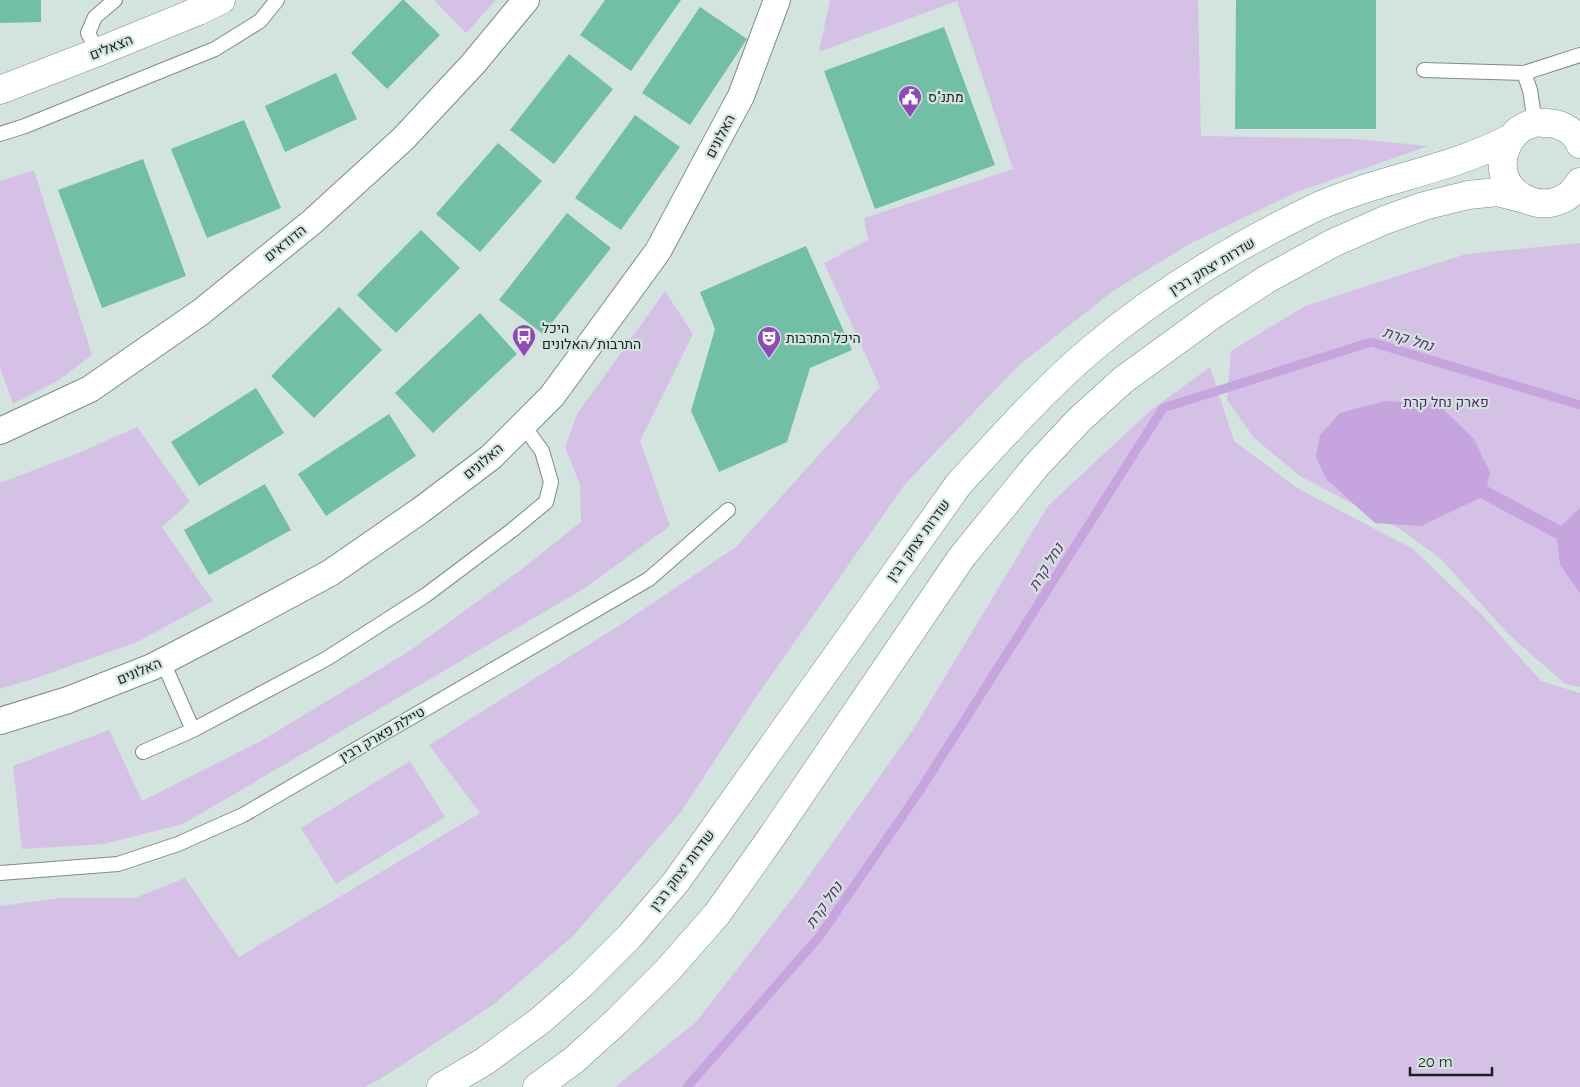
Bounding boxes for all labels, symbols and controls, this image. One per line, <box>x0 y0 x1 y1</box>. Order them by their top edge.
street label: הצאלים <box>87 31 135 63</box>
public building icon: מתנ"ס <box>897 84 923 118</box>
place label: מתנ"ס <box>928 89 964 105</box>
street label: האלונים <box>702 112 738 160</box>
street label: הדודאים <box>261 221 309 265</box>
street label: שדרות יצחק רבין <box>1166 234 1258 298</box>
place label: היכל התרבות/האלונים <box>542 320 641 352</box>
bus stop icon: היכל התרבות/האלונים <box>511 323 537 357</box>
water label: נחל קרת <box>1380 323 1437 356</box>
theatre icon: היכל התרבות <box>756 325 782 359</box>
place label: היכל התרבות <box>786 330 861 346</box>
park label: פארק נחל קרת <box>1403 394 1489 410</box>
street label: האלונים <box>460 440 506 482</box>
street label: שדרות יצחק רבין <box>883 496 953 584</box>
water label: נחל קרת <box>1025 539 1068 594</box>
street label: האלונים <box>114 655 164 687</box>
street label: טיילת פארק רבין <box>336 703 428 765</box>
street label: שדרות יצחק רבין <box>646 827 718 913</box>
water label: נחל קרת <box>802 877 847 931</box>
scale bar <box>1410 1044 1492 1076</box>
text: 20 m <box>1418 1053 1453 1071</box>

